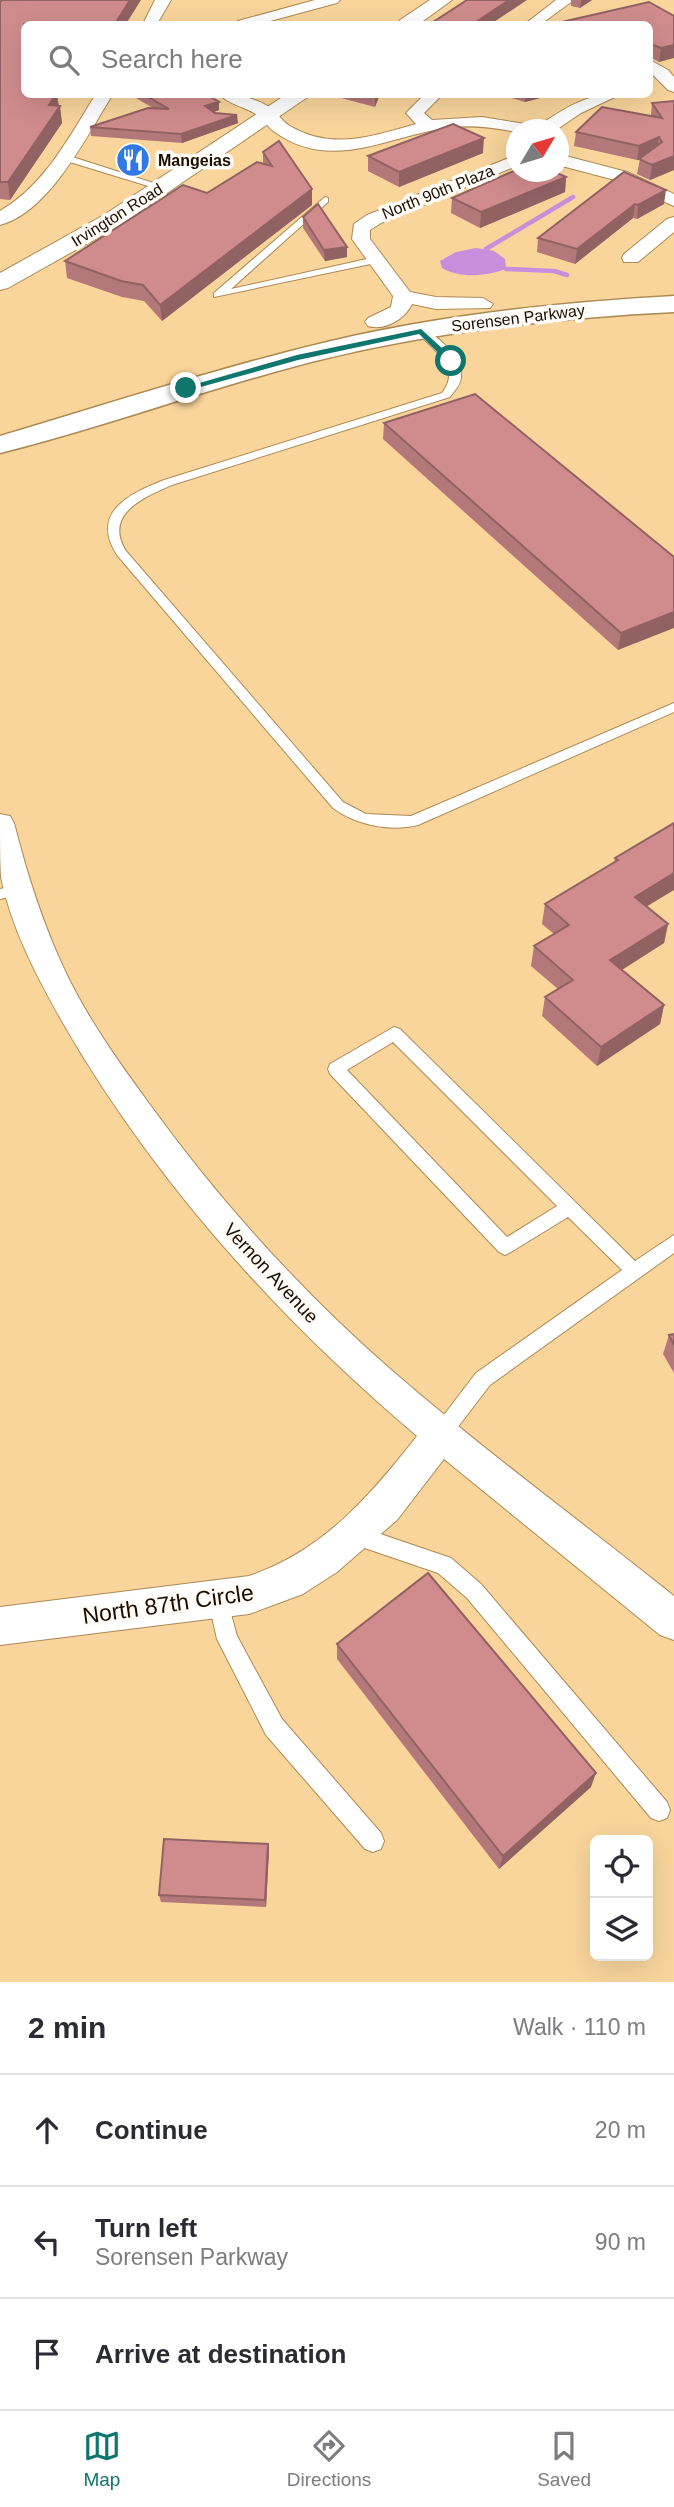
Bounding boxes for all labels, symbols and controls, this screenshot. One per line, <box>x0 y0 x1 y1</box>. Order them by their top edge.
search box <box>21 21 653 98</box>
icon: search <box>45 41 83 79</box>
text: Search here <box>101 44 243 74</box>
north arrow <box>506 119 569 182</box>
restaurant icon: Mangeias <box>114 141 152 179</box>
place label: Mangeias <box>158 152 231 169</box>
street label: North 90th Plaza <box>380 162 497 222</box>
street label: Irvington Road <box>68 180 166 250</box>
street label: Sorensen Parkway <box>450 301 586 335</box>
route start <box>435 345 466 376</box>
route end <box>170 372 201 403</box>
street label: Vernon Avenue <box>219 1219 323 1327</box>
street label: North 87th Circle <box>81 1579 255 1629</box>
map controls <box>590 1835 653 1961</box>
button: locate <box>590 1835 653 1898</box>
button: layers <box>590 1898 653 1961</box>
text: 2 min <box>28 2011 106 2044</box>
text: Walk · 110 m <box>513 2014 646 2040</box>
icon: ahead <box>28 2111 66 2149</box>
text: Continue <box>95 2115 208 2145</box>
text: 20 m <box>595 2117 646 2143</box>
text: Turn left <box>95 2213 197 2243</box>
icon: left <box>28 2223 66 2261</box>
text: 90 m <box>595 2229 646 2255</box>
text: Sorensen Parkway <box>95 2244 288 2270</box>
icon: arrive <box>28 2335 66 2373</box>
text: Arrive at destination <box>95 2339 346 2369</box>
tab: Map <box>83 2427 121 2491</box>
tab: Directions <box>287 2427 371 2491</box>
tab: Saved <box>537 2427 591 2491</box>

